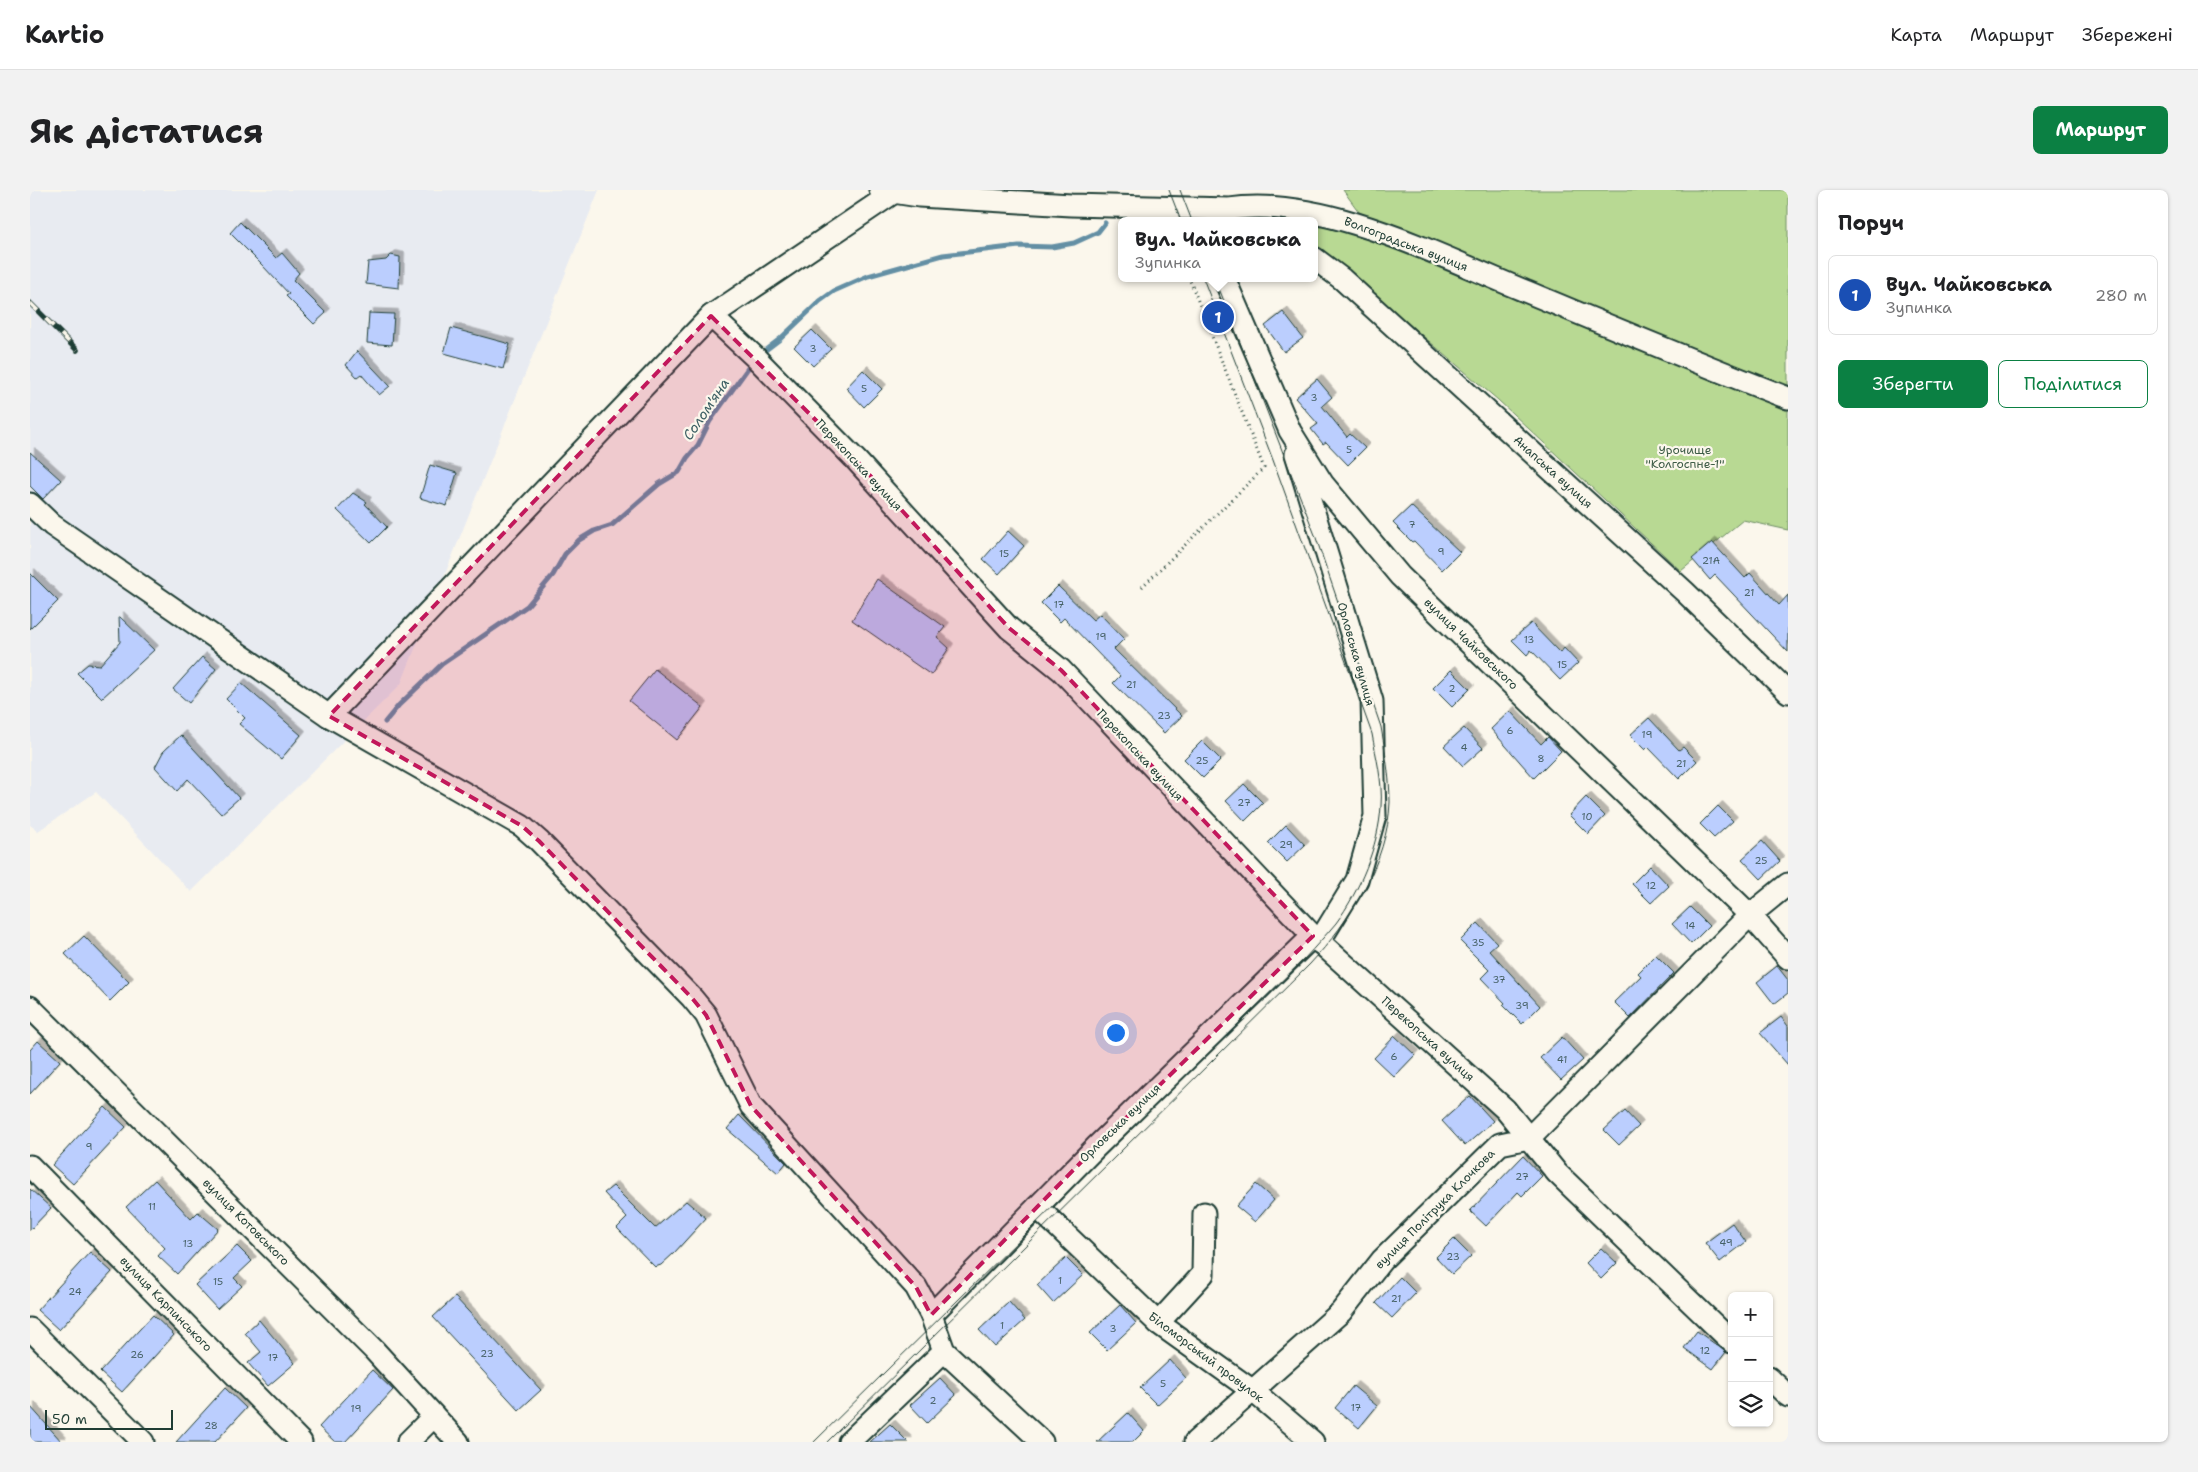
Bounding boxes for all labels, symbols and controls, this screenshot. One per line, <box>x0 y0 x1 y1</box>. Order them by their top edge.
text: Kartio <box>25 19 104 51</box>
text: Карта <box>1890 23 1942 47</box>
text: Маршрут <box>1970 23 2054 47</box>
text: Збережені <box>2082 23 2173 47</box>
button: Маршрут <box>2033 106 2168 154</box>
text: Як дістатися <box>30 107 264 154</box>
text: Поруч <box>1838 209 1904 237</box>
street label: Волгоградська вулиця <box>1342 213 1470 275</box>
popup <box>1118 217 1318 282</box>
text: Вул. Чайковська <box>1135 227 1301 252</box>
text: Зупинка <box>1135 252 1201 273</box>
text: Вул. Чайковська <box>1886 272 2052 297</box>
text: 1 <box>1851 285 1859 306</box>
text: 280 m <box>2095 285 2147 306</box>
text: Зупинка <box>1886 297 1952 318</box>
pin: 1 <box>1202 298 1234 336</box>
house number: 3 <box>810 342 817 355</box>
button: Зберегти <box>1838 360 1988 408</box>
button: Поділитися <box>1998 360 2148 408</box>
water label: Солом'яна <box>679 375 733 443</box>
house number: 5 <box>861 382 867 395</box>
house number: 3 <box>1311 391 1318 404</box>
street label: Перекопська вулиця <box>812 416 906 514</box>
street label: Анапська вулиця <box>1510 432 1596 512</box>
park label: Урочище "Колгоспне-1" <box>1646 442 1725 472</box>
house number: 5 <box>1346 443 1352 456</box>
house number: 7 <box>1409 518 1416 531</box>
house number: 9 <box>1438 545 1445 558</box>
house number: 15 <box>999 547 1009 560</box>
house number: 21А <box>1702 554 1720 567</box>
house number: 21 <box>1744 586 1754 599</box>
street label: вулиця Чайковського <box>1420 595 1522 693</box>
house number: 17 <box>1054 598 1064 611</box>
street label: Орловська вулиця <box>1334 600 1378 708</box>
house number: 19 <box>1096 630 1106 643</box>
house number: 13 <box>1524 633 1534 646</box>
house number: 15 <box>1557 658 1567 671</box>
house number: 21 <box>1126 678 1136 691</box>
house number: 2 <box>1449 682 1456 695</box>
street label: Перекопська вулиця <box>1093 706 1187 804</box>
house number: 23 <box>1157 709 1171 722</box>
house number: 6 <box>1507 724 1514 737</box>
house number: 19 <box>1642 728 1652 741</box>
house number: 4 <box>1461 741 1468 754</box>
house number: 8 <box>1538 752 1545 765</box>
house number: 25 <box>1196 754 1208 767</box>
house number: 21 <box>1676 757 1686 770</box>
house number: 27 <box>1237 796 1251 809</box>
house number: 10 <box>1582 810 1592 823</box>
house number: 29 <box>1279 838 1293 851</box>
house number: 25 <box>1755 854 1767 867</box>
house number: 12 <box>1646 879 1656 892</box>
house number: 14 <box>1685 919 1695 932</box>
house number: 35 <box>1472 936 1484 949</box>
house number: 37 <box>1492 973 1506 986</box>
street label: Перекопська вулиця <box>1378 993 1478 1085</box>
house number: 39 <box>1515 999 1529 1012</box>
your location <box>1103 1020 1129 1046</box>
house number: 6 <box>1391 1050 1398 1063</box>
house number: 41 <box>1557 1053 1567 1066</box>
street label: Орловська вулиця <box>1076 1080 1164 1166</box>
house number: 9 <box>86 1140 93 1153</box>
street label: вулиця Політрука Клочкова <box>1372 1145 1499 1272</box>
house number: 27 <box>1515 1170 1529 1183</box>
street label: вулиця Котовського <box>199 1175 293 1269</box>
house number: 11 <box>148 1200 156 1213</box>
house number: 49 <box>1719 1236 1733 1249</box>
house number: 13 <box>183 1237 193 1250</box>
house number: 23 <box>1446 1250 1460 1263</box>
street label: вулиця Карпинського <box>116 1253 216 1355</box>
house number: 1 <box>1058 1274 1062 1287</box>
house number: 15 <box>213 1275 223 1288</box>
house number: 24 <box>68 1285 82 1298</box>
house number: 21 <box>1391 1292 1401 1305</box>
map controls <box>1728 1292 1773 1427</box>
button: + <box>1728 1292 1773 1337</box>
street label: Біломорський провулок <box>1145 1308 1267 1406</box>
house number: 1 <box>1000 1319 1004 1332</box>
house number: 3 <box>1110 1322 1117 1335</box>
button: − <box>1728 1337 1773 1382</box>
house number: 12 <box>1700 1344 1710 1357</box>
house number: 23 <box>480 1347 494 1360</box>
house number: 26 <box>130 1348 144 1361</box>
house number: 17 <box>268 1351 278 1364</box>
house number: 5 <box>1160 1377 1166 1390</box>
button: layers <box>1728 1382 1773 1427</box>
house number: 2 <box>930 1394 937 1407</box>
house number: 17 <box>1351 1401 1361 1414</box>
house number: 19 <box>351 1402 361 1415</box>
scale bar <box>45 1407 172 1430</box>
text: 50 m <box>52 1410 87 1428</box>
house number: 28 <box>204 1419 218 1432</box>

